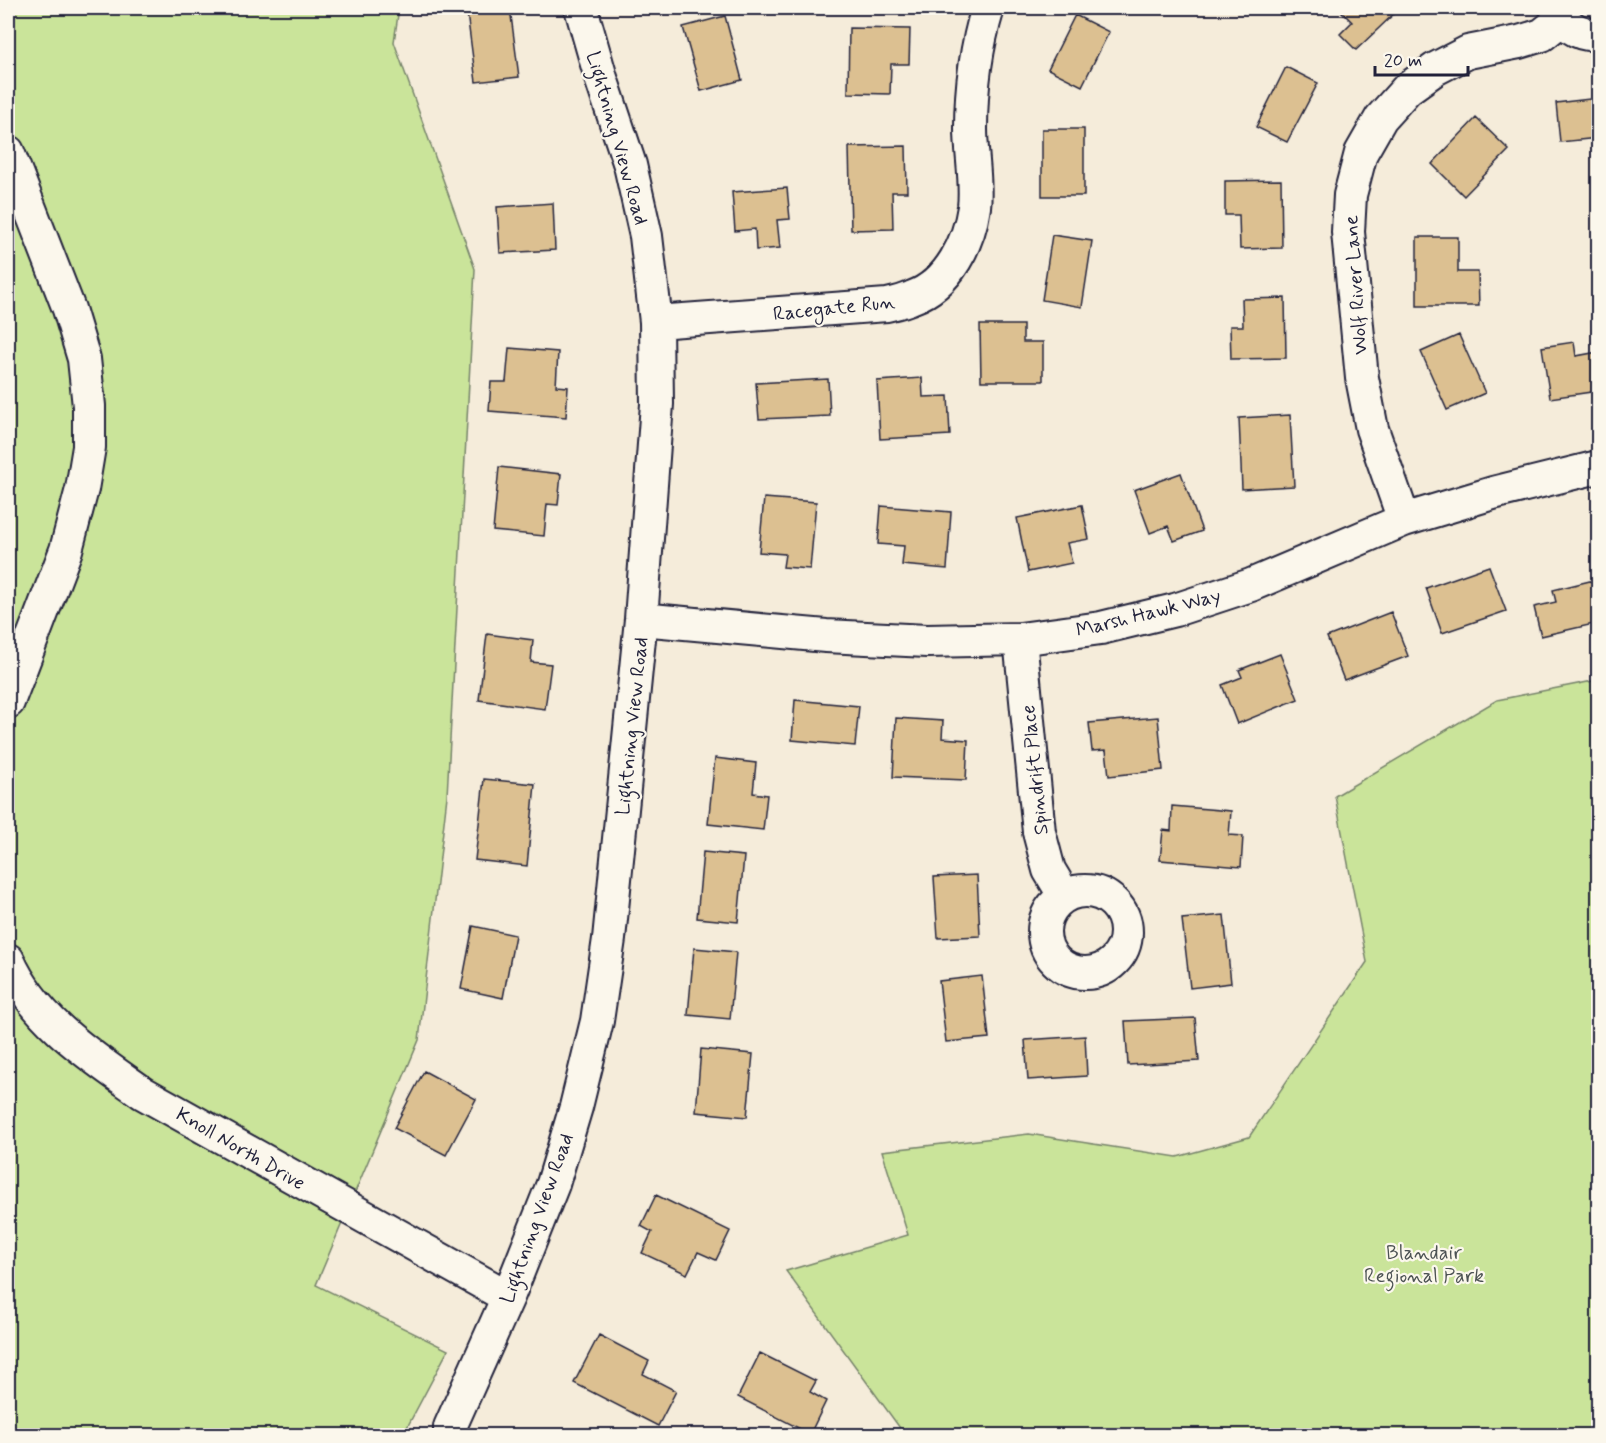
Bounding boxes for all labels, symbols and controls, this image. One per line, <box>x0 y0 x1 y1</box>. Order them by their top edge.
scale bar <box>1375 39 1468 77</box>
street label: Lightning View Road <box>577 49 654 229</box>
text: 20 m <box>1384 49 1422 73</box>
street label: Wolf River Lane <box>1338 214 1375 356</box>
street label: Racegate Run <box>772 289 897 329</box>
street label: Marsh Hawk Way <box>1073 582 1224 645</box>
street label: Lightning View Road <box>610 636 657 817</box>
street label: Spindrift Place <box>1015 704 1056 836</box>
street label: Knoll North Drive <box>171 1101 310 1197</box>
street label: Lightning View Road <box>494 1130 583 1308</box>
park label: Blandair Regional Park <box>1364 1240 1484 1292</box>

